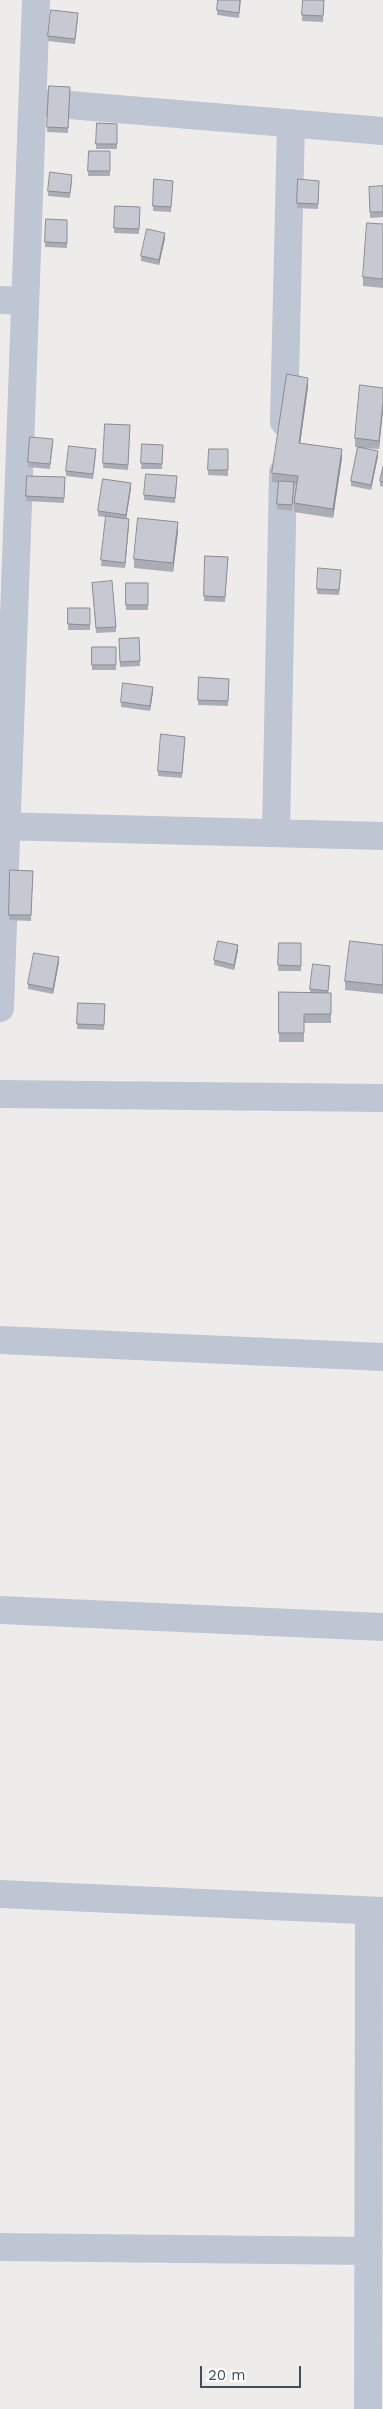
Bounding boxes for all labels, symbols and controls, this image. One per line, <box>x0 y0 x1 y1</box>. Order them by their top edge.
scale bar <box>203 2356 304 2388</box>
text: 20 m <box>208 2366 246 2384</box>

